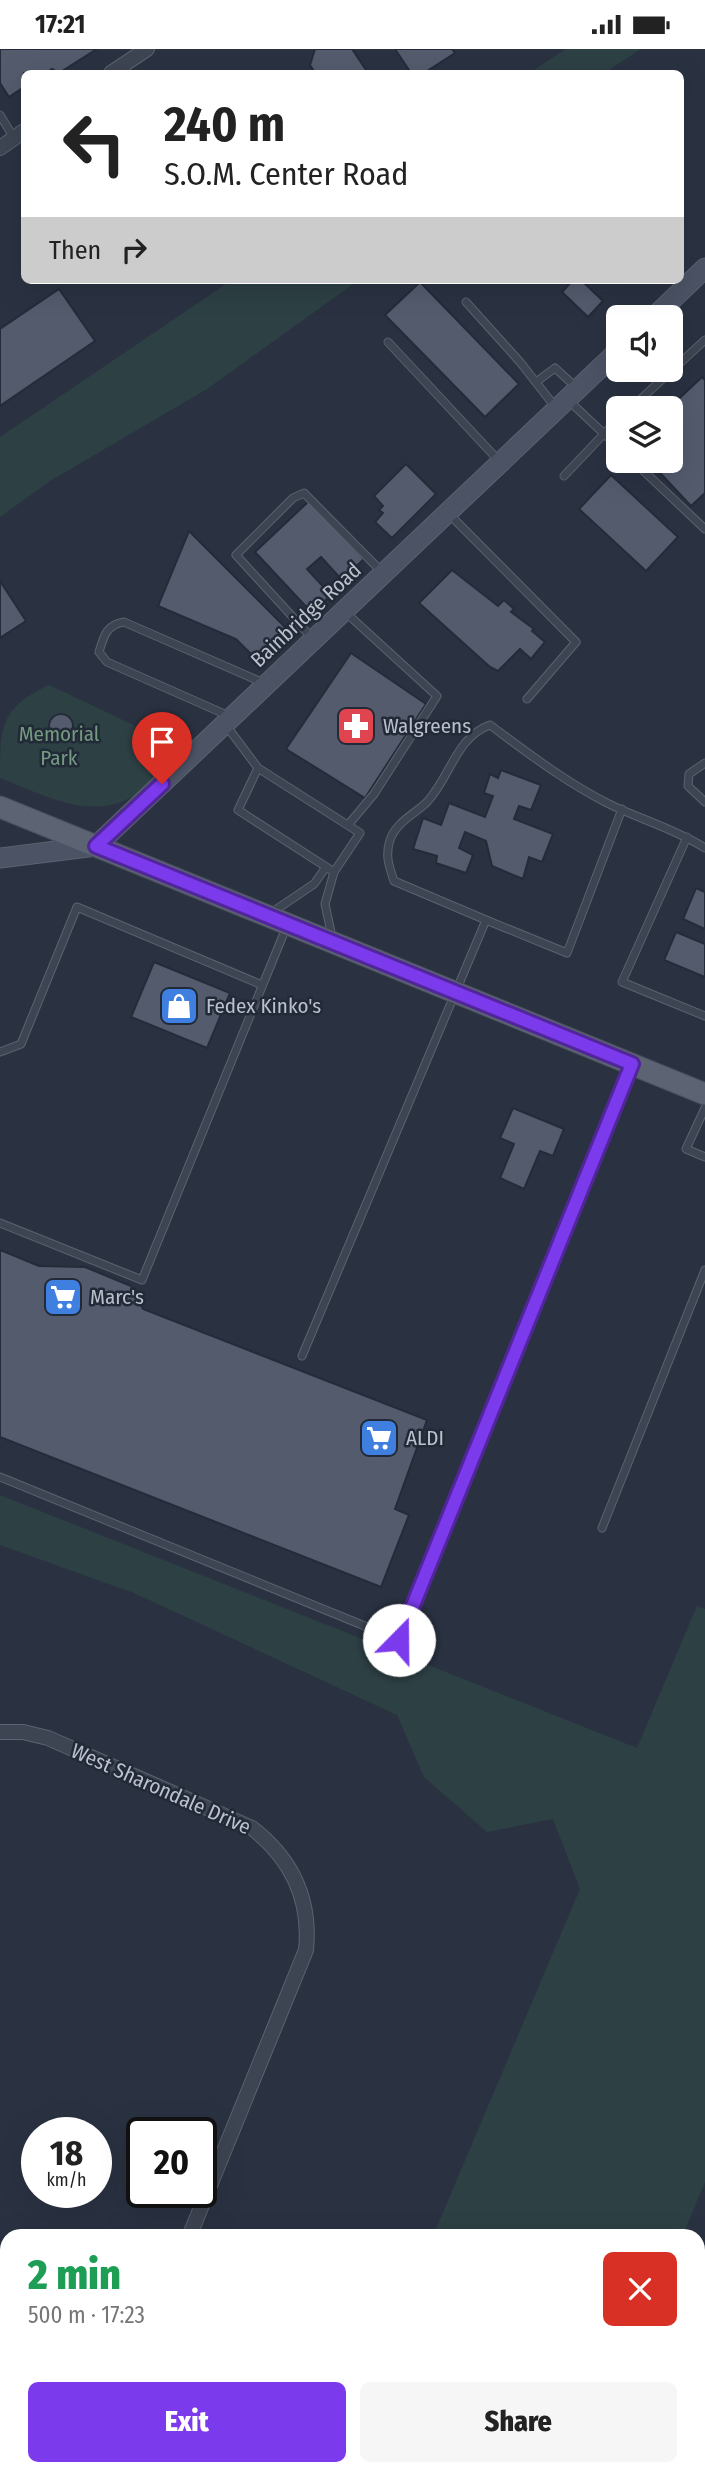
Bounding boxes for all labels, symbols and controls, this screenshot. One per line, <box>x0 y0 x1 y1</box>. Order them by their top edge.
text: 17:21 <box>35 9 86 40</box>
text: 240 m <box>164 95 285 154</box>
icon: left <box>49 98 140 189</box>
text: S.O.M. Center Road <box>164 155 408 193</box>
icon: right <box>115 231 153 269</box>
text: Then <box>49 235 101 266</box>
map controls <box>606 305 683 473</box>
button: sound <box>606 305 683 382</box>
button: layers <box>606 396 683 473</box>
street label: Bainbridge Road <box>245 557 367 673</box>
pharmacy icon: Walgreens <box>335 705 377 747</box>
pin <box>132 712 192 784</box>
place label: Walgreens <box>383 713 471 739</box>
park label: Memorial Park <box>19 721 100 771</box>
icon: arrive <box>143 723 181 761</box>
shop icon: Fedex Kinko's <box>158 985 200 1027</box>
place label: Fedex Kinko's <box>206 993 321 1019</box>
supermarket icon: Marc's <box>42 1276 84 1318</box>
place label: Marc's <box>90 1284 144 1310</box>
supermarket icon: ALDI <box>358 1417 400 1459</box>
place label: ALDI <box>406 1425 444 1451</box>
position arrow <box>362 1603 436 1677</box>
street label: West Sharondale Drive <box>67 1738 255 1840</box>
speed limit sign: 20 <box>126 2117 217 2208</box>
text: 18 <box>50 2132 83 2174</box>
text: km/h <box>46 2169 87 2191</box>
text: 2 min <box>28 2250 121 2300</box>
button: close <box>603 2252 677 2326</box>
text: 500 m · 17:23 <box>28 2301 145 2329</box>
button: Exit <box>28 2382 346 2462</box>
button: Share <box>360 2382 677 2462</box>

